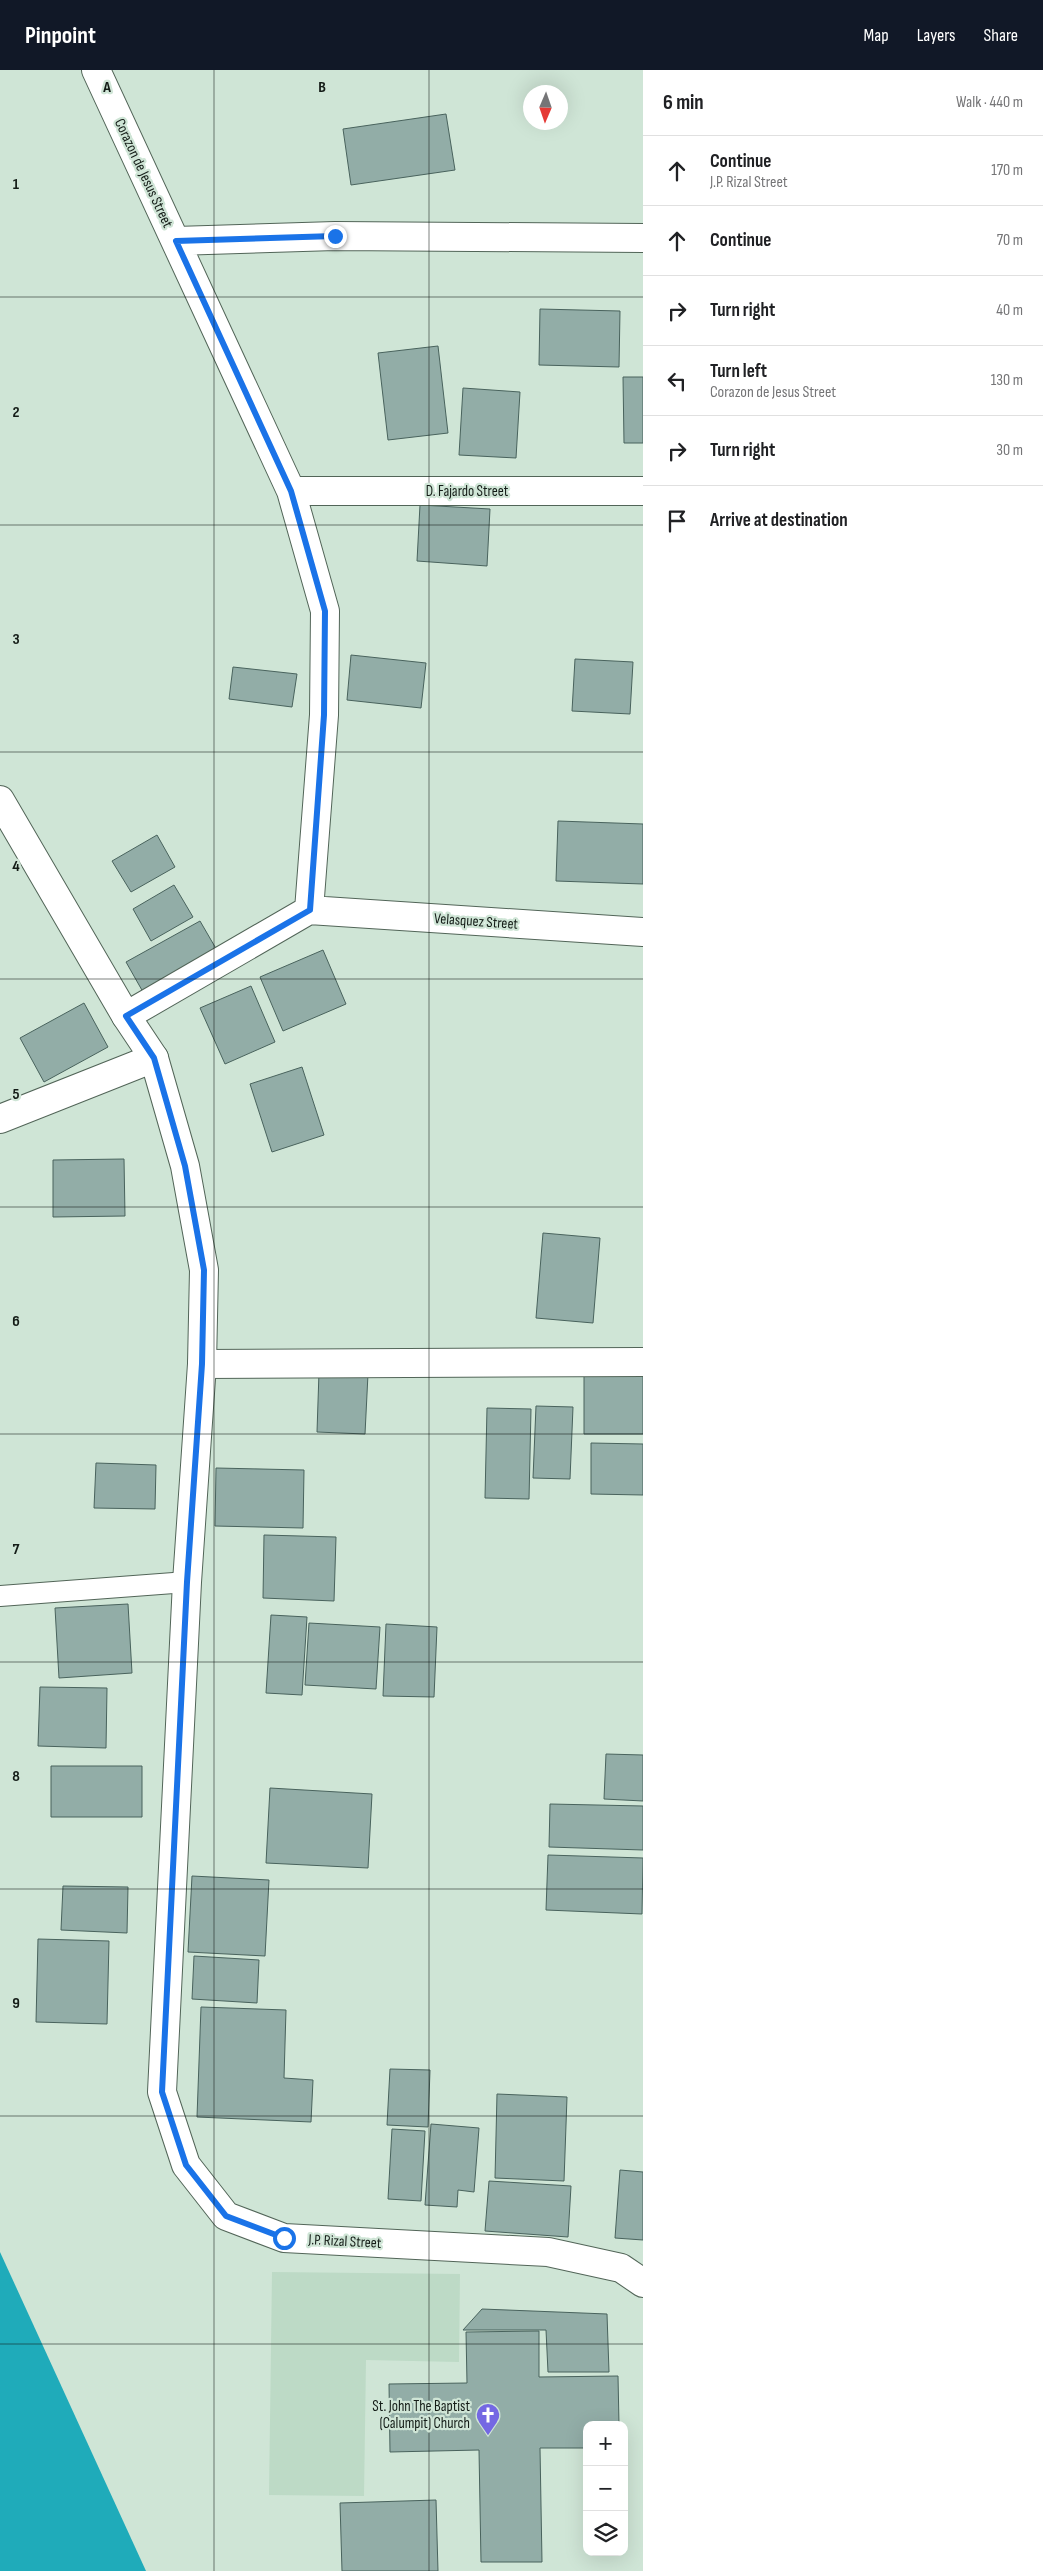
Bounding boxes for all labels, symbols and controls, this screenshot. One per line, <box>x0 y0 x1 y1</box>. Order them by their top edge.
text: Pinpoint <box>25 21 96 50</box>
text: Map <box>864 25 889 46</box>
text: Layers <box>917 25 956 46</box>
text: Share <box>984 25 1018 46</box>
text: A <box>102 78 111 97</box>
text: B <box>318 78 326 97</box>
north arrow <box>523 85 568 130</box>
text: 6 min <box>663 90 704 115</box>
text: Walk · 440 m <box>956 93 1023 112</box>
street label: Corazon de Jesus Street <box>110 116 177 231</box>
text: Continue <box>710 150 771 173</box>
icon: ahead <box>663 157 691 185</box>
text: 170 m <box>991 161 1023 180</box>
text: J.P. Rizal Street <box>710 173 788 192</box>
text: 1 <box>13 175 20 194</box>
route end <box>324 225 347 248</box>
icon: ahead <box>663 227 691 255</box>
text: Continue <box>710 229 771 252</box>
text: 70 m <box>997 231 1023 250</box>
icon: right <box>663 297 691 325</box>
text: Turn right <box>710 299 775 322</box>
text: 40 m <box>996 301 1023 320</box>
text: Turn left <box>710 360 767 383</box>
icon: left <box>663 367 691 395</box>
text: 130 m <box>991 371 1023 390</box>
text: Corazon de Jesus Street <box>710 383 836 402</box>
text: 2 <box>12 403 20 422</box>
icon: right <box>663 437 691 465</box>
text: Turn right <box>710 439 775 462</box>
text: 30 m <box>996 441 1023 460</box>
street label: D. Fajardo Street <box>426 482 509 501</box>
icon: arrive <box>663 507 691 535</box>
text: Arrive at destination <box>710 509 848 532</box>
text: 3 <box>12 630 20 649</box>
text: 4 <box>12 857 20 876</box>
street label: Velasquez Street <box>433 909 519 934</box>
text: 5 <box>12 1085 20 1104</box>
text: 6 <box>12 1312 20 1331</box>
text: 7 <box>13 1540 20 1559</box>
text: 8 <box>12 1767 20 1786</box>
text: 9 <box>12 1994 20 2013</box>
route start <box>273 2227 296 2250</box>
street label: J.P. Rizal Street <box>307 2230 382 2253</box>
place label: St. John The Baptist (Calumpit) Church <box>372 2397 470 2433</box>
church icon: St. John The Baptist (Calumpit) Church <box>475 2402 501 2436</box>
map controls <box>583 2421 628 2556</box>
button: + <box>583 2421 628 2466</box>
button: − <box>583 2466 628 2511</box>
button: layers <box>583 2511 628 2556</box>

